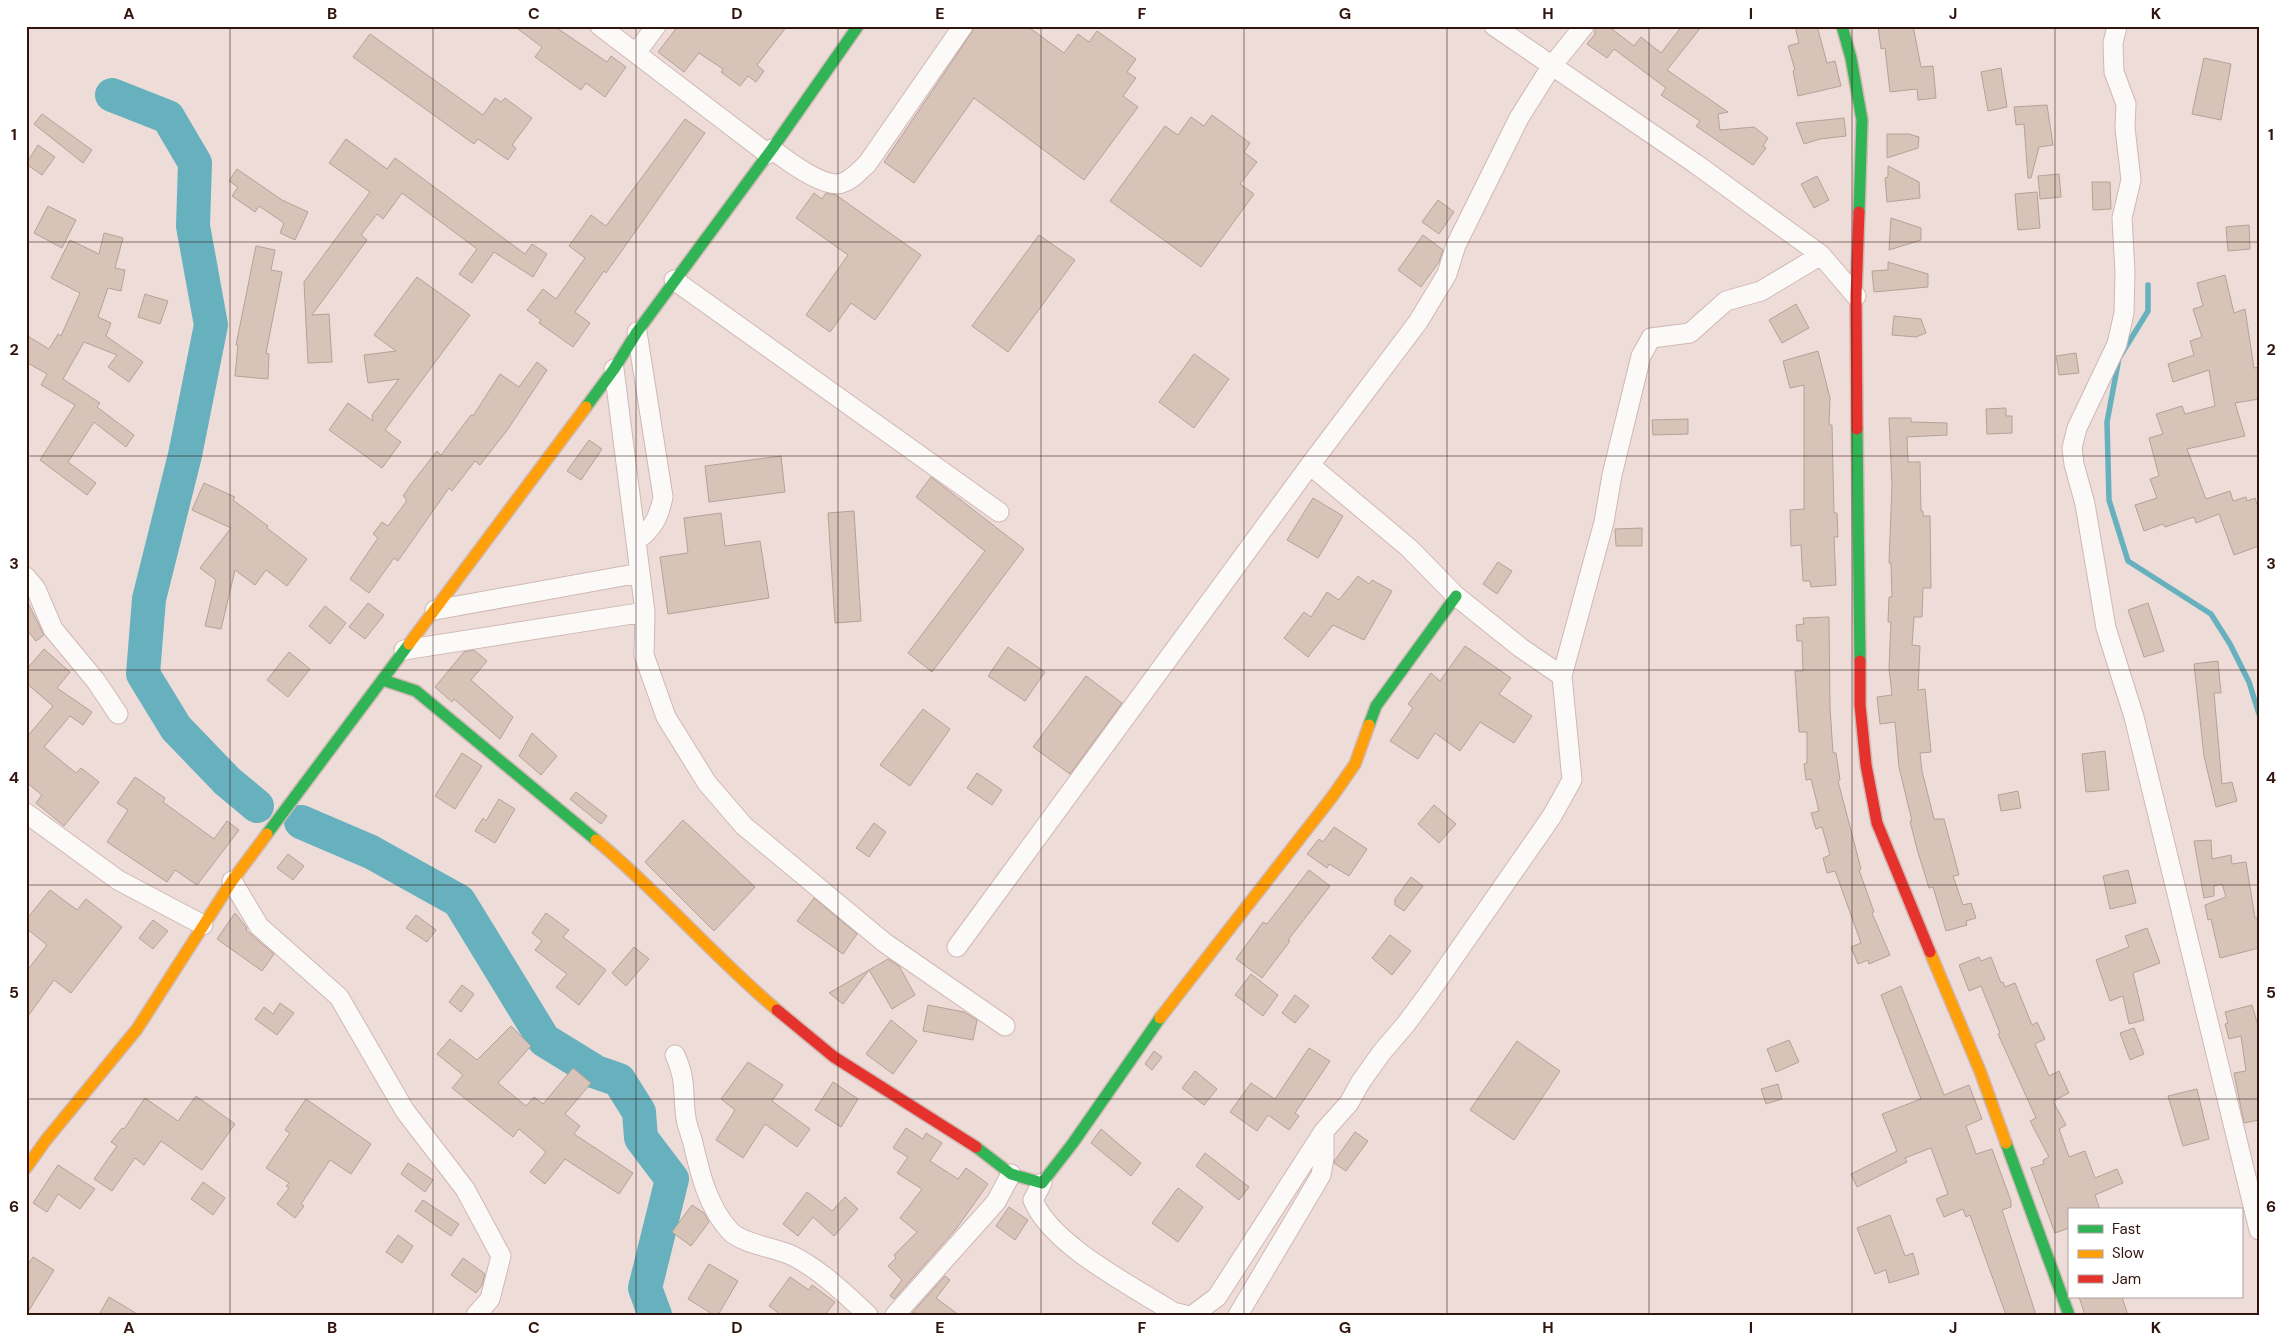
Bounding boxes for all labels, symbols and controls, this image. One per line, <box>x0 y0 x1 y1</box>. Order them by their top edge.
text: A <box>123 3 135 24</box>
text: B <box>327 3 337 24</box>
text: C <box>528 3 540 24</box>
text: D <box>731 3 743 24</box>
text: E <box>935 3 945 24</box>
text: F <box>1138 3 1147 24</box>
text: G <box>1339 3 1351 24</box>
text: H <box>1542 3 1554 24</box>
text: I <box>1749 3 1753 24</box>
text: J <box>1949 3 1957 24</box>
text: K <box>2151 3 2162 24</box>
text: 1 <box>11 124 17 145</box>
text: 1 <box>2268 124 2274 145</box>
text: 2 <box>9 339 19 360</box>
text: 2 <box>2266 339 2276 360</box>
text: 3 <box>9 553 19 574</box>
text: 3 <box>2266 553 2276 574</box>
text: 4 <box>9 767 19 788</box>
text: 4 <box>2266 767 2276 788</box>
text: 5 <box>9 982 19 1003</box>
text: 5 <box>2266 982 2276 1003</box>
text: 6 <box>9 1196 19 1217</box>
text: 6 <box>2266 1196 2276 1217</box>
legend <box>2068 1208 2242 1298</box>
text: Fast <box>2112 1219 2141 1239</box>
text: Slow <box>2112 1243 2145 1263</box>
text: Jam <box>2112 1269 2141 1289</box>
text: A <box>123 1317 135 1338</box>
text: B <box>327 1317 337 1338</box>
text: C <box>528 1317 540 1338</box>
text: D <box>731 1317 743 1338</box>
text: E <box>935 1317 945 1338</box>
text: F <box>1138 1317 1147 1338</box>
text: G <box>1339 1317 1351 1338</box>
text: H <box>1542 1317 1554 1338</box>
text: I <box>1749 1317 1753 1338</box>
text: J <box>1949 1317 1957 1338</box>
text: K <box>2151 1317 2162 1338</box>

